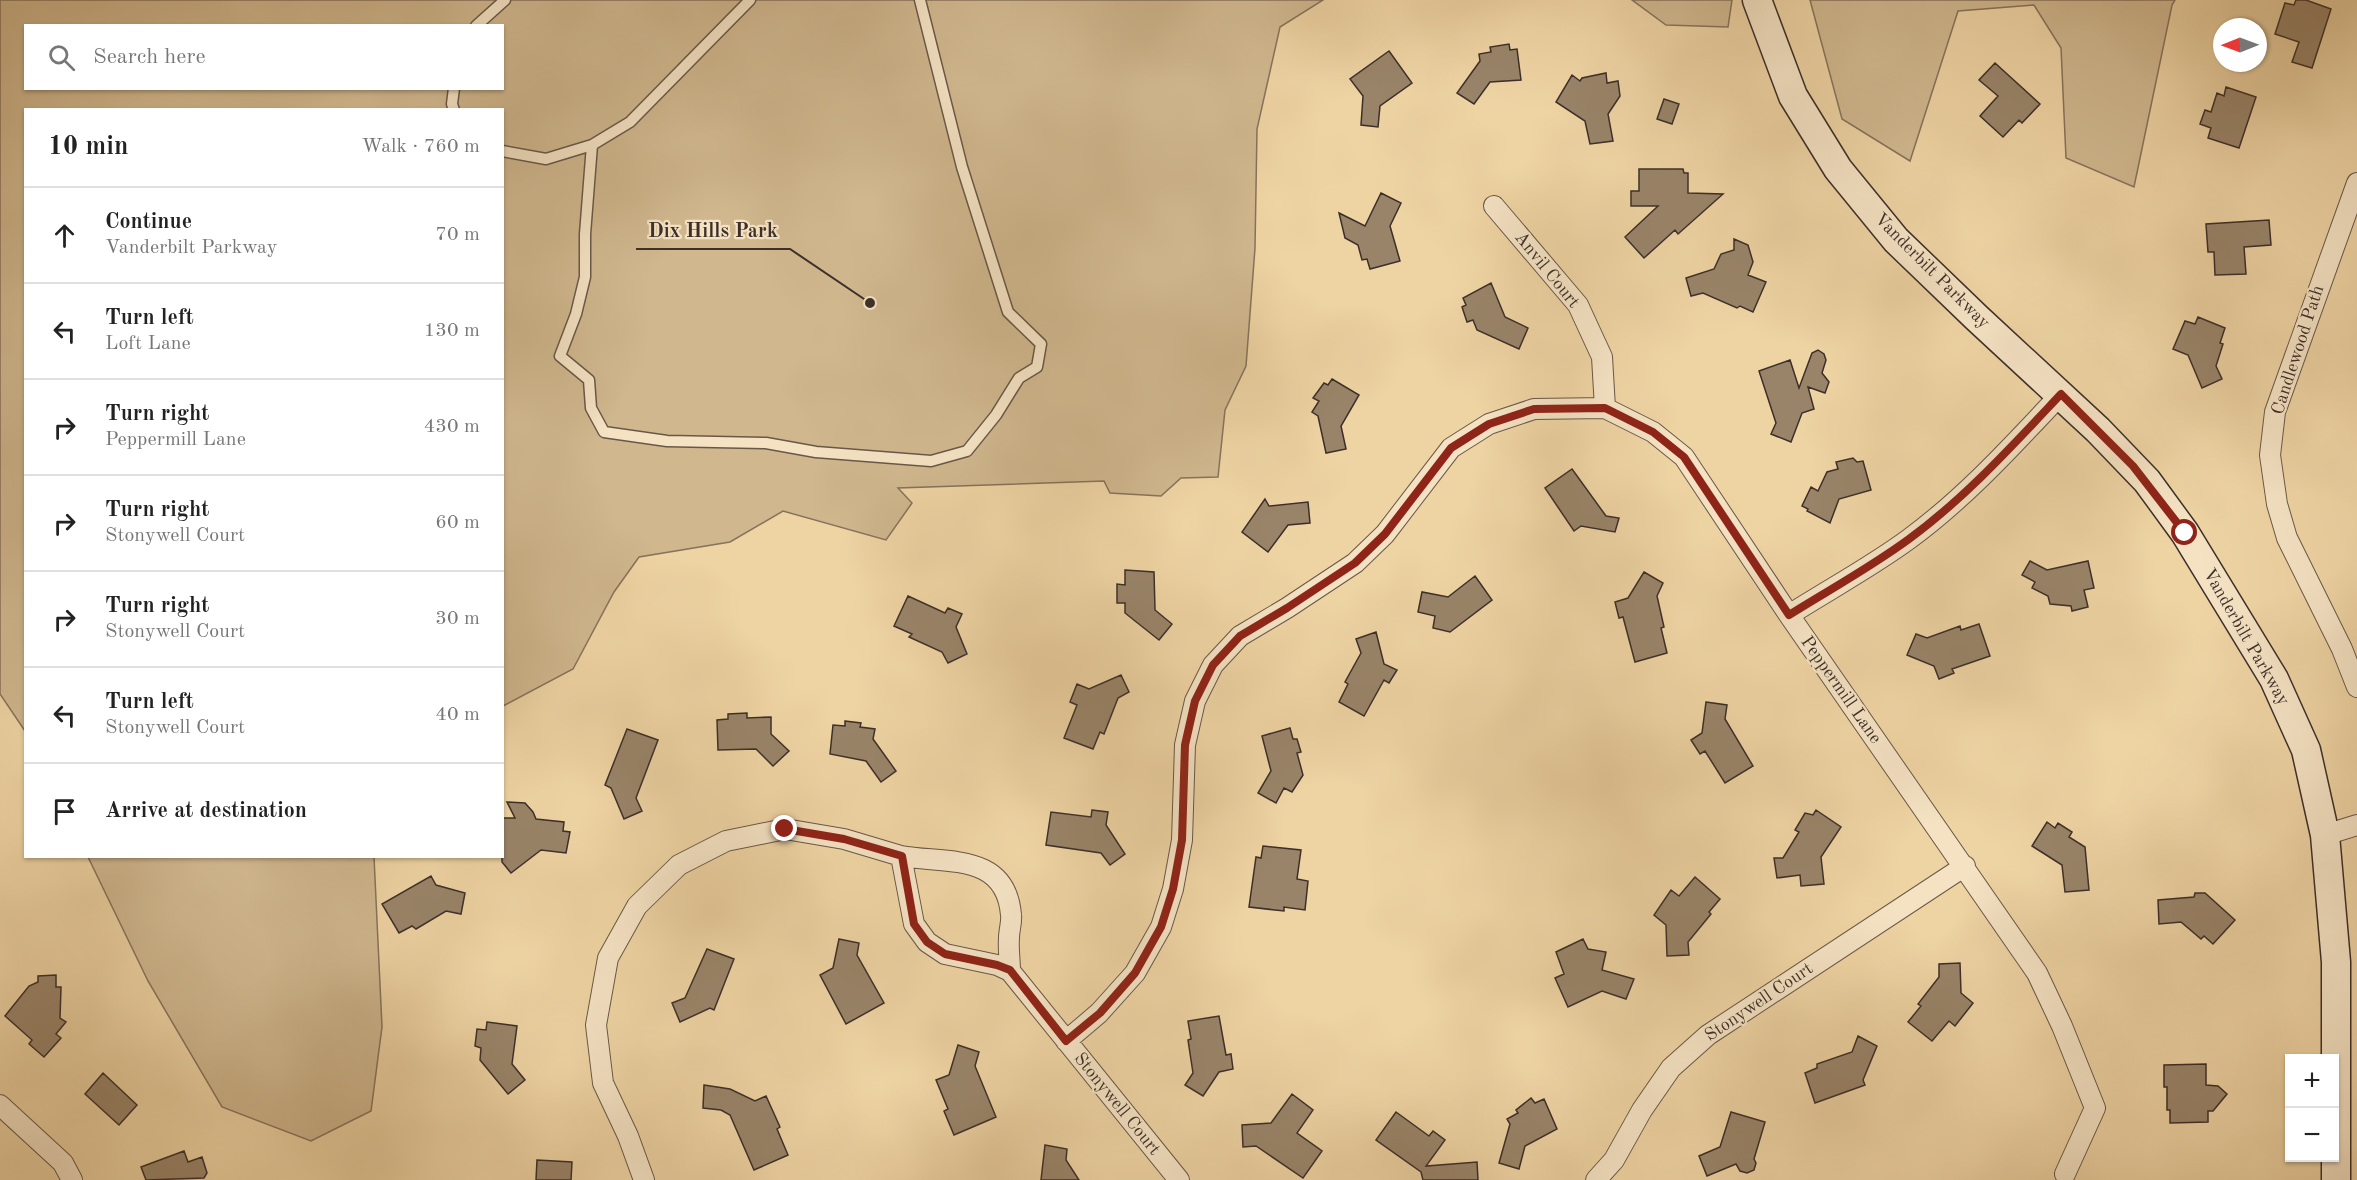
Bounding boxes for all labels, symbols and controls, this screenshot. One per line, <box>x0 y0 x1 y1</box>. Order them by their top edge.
north arrow <box>2213 18 2267 72</box>
search box <box>24 24 504 90</box>
icon: search <box>45 41 78 74</box>
text: Search here <box>93 46 206 68</box>
text: 10 min <box>48 134 128 160</box>
text: Walk · 760 m <box>361 137 480 157</box>
street label: Vanderbilt Parkway <box>1871 210 1993 332</box>
text: Continue <box>105 211 192 233</box>
callout: Dix Hills Park <box>636 211 790 249</box>
icon: ahead <box>48 219 81 252</box>
text: Dix Hills Park <box>648 222 778 242</box>
text: 70 m <box>435 225 480 245</box>
street label: Anvil Court <box>1511 229 1583 311</box>
text: Vanderbilt Parkway <box>105 238 277 258</box>
street label: Candlewood Path <box>2269 283 2327 417</box>
text: Turn left <box>105 307 194 329</box>
icon: left <box>48 315 81 348</box>
text: 130 m <box>424 321 480 341</box>
text: Loft Lane <box>105 334 191 354</box>
text: Turn right <box>105 403 209 425</box>
icon: right <box>48 411 81 444</box>
text: 430 m <box>424 417 480 437</box>
text: Peppermill Lane <box>105 430 246 450</box>
text: Turn right <box>105 499 209 521</box>
icon: right <box>48 507 81 540</box>
text: 60 m <box>435 513 480 533</box>
route start <box>2171 519 2197 545</box>
text: Stonywell Court <box>105 526 245 546</box>
street label: Vanderbilt Parkway <box>2199 565 2293 709</box>
text: Turn right <box>105 595 209 617</box>
icon: right <box>48 603 81 636</box>
text: 30 m <box>435 609 480 629</box>
text: Stonywell Court <box>105 622 245 642</box>
street label: Peppermill Lane <box>1797 633 1885 747</box>
text: Turn left <box>105 691 194 713</box>
icon: left <box>48 699 81 732</box>
text: 40 m <box>435 705 480 725</box>
text: Stonywell Court <box>105 718 245 738</box>
icon: arrive <box>48 795 81 828</box>
text: Arrive at destination <box>105 800 307 822</box>
route end <box>771 815 797 841</box>
street label: Stonywell Court <box>1702 959 1816 1045</box>
street label: Stonywell Court <box>1070 1049 1164 1159</box>
map controls <box>2285 1054 2339 1162</box>
button: + <box>2285 1054 2339 1108</box>
button: − <box>2285 1108 2339 1162</box>

